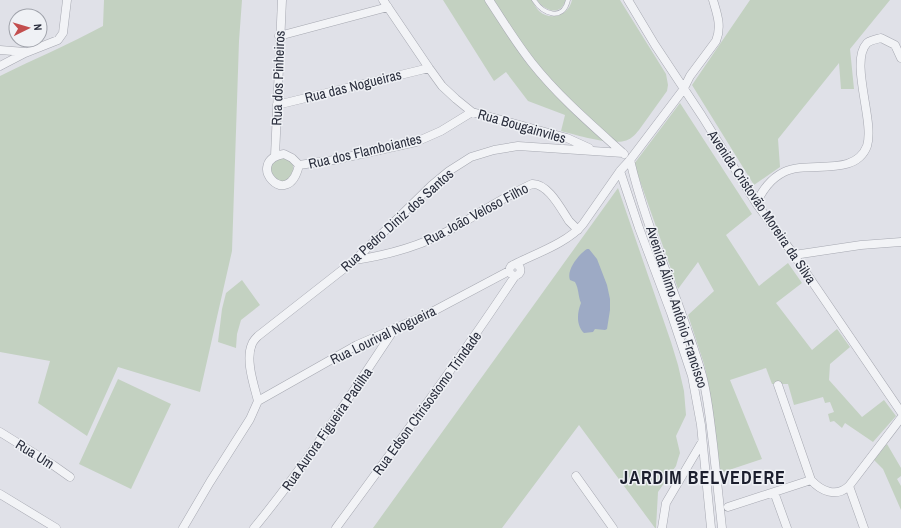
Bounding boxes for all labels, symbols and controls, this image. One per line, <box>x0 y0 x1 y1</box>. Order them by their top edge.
north arrow <box>8 8 48 48</box>
text: N <box>31 23 45 31</box>
street label: Rua dos Pinheiros <box>267 30 289 126</box>
street label: Rua das Nogueiras <box>303 65 403 107</box>
street label: Rua Bougainviles <box>476 105 568 147</box>
street label: Avenida Cristovão Moreira da Silva <box>703 126 821 288</box>
street label: Rua dos Flamboiantes <box>307 129 424 173</box>
street label: Rua Pedro Diniz dos Santos <box>337 164 457 275</box>
street label: Rua João Veloso Filho <box>421 179 531 249</box>
street label: Avenida Álimo Antônio Francisco <box>642 223 712 390</box>
street label: Rua Lourival Nogueira <box>327 301 439 368</box>
street label: Rua Edson Chrisostomo Trindade <box>369 327 485 479</box>
street label: Rua Aurora Figueira Padilha <box>278 363 377 494</box>
street label: Rua Um <box>12 435 58 473</box>
district label: JARDIM BELVEDERE <box>620 465 786 490</box>

